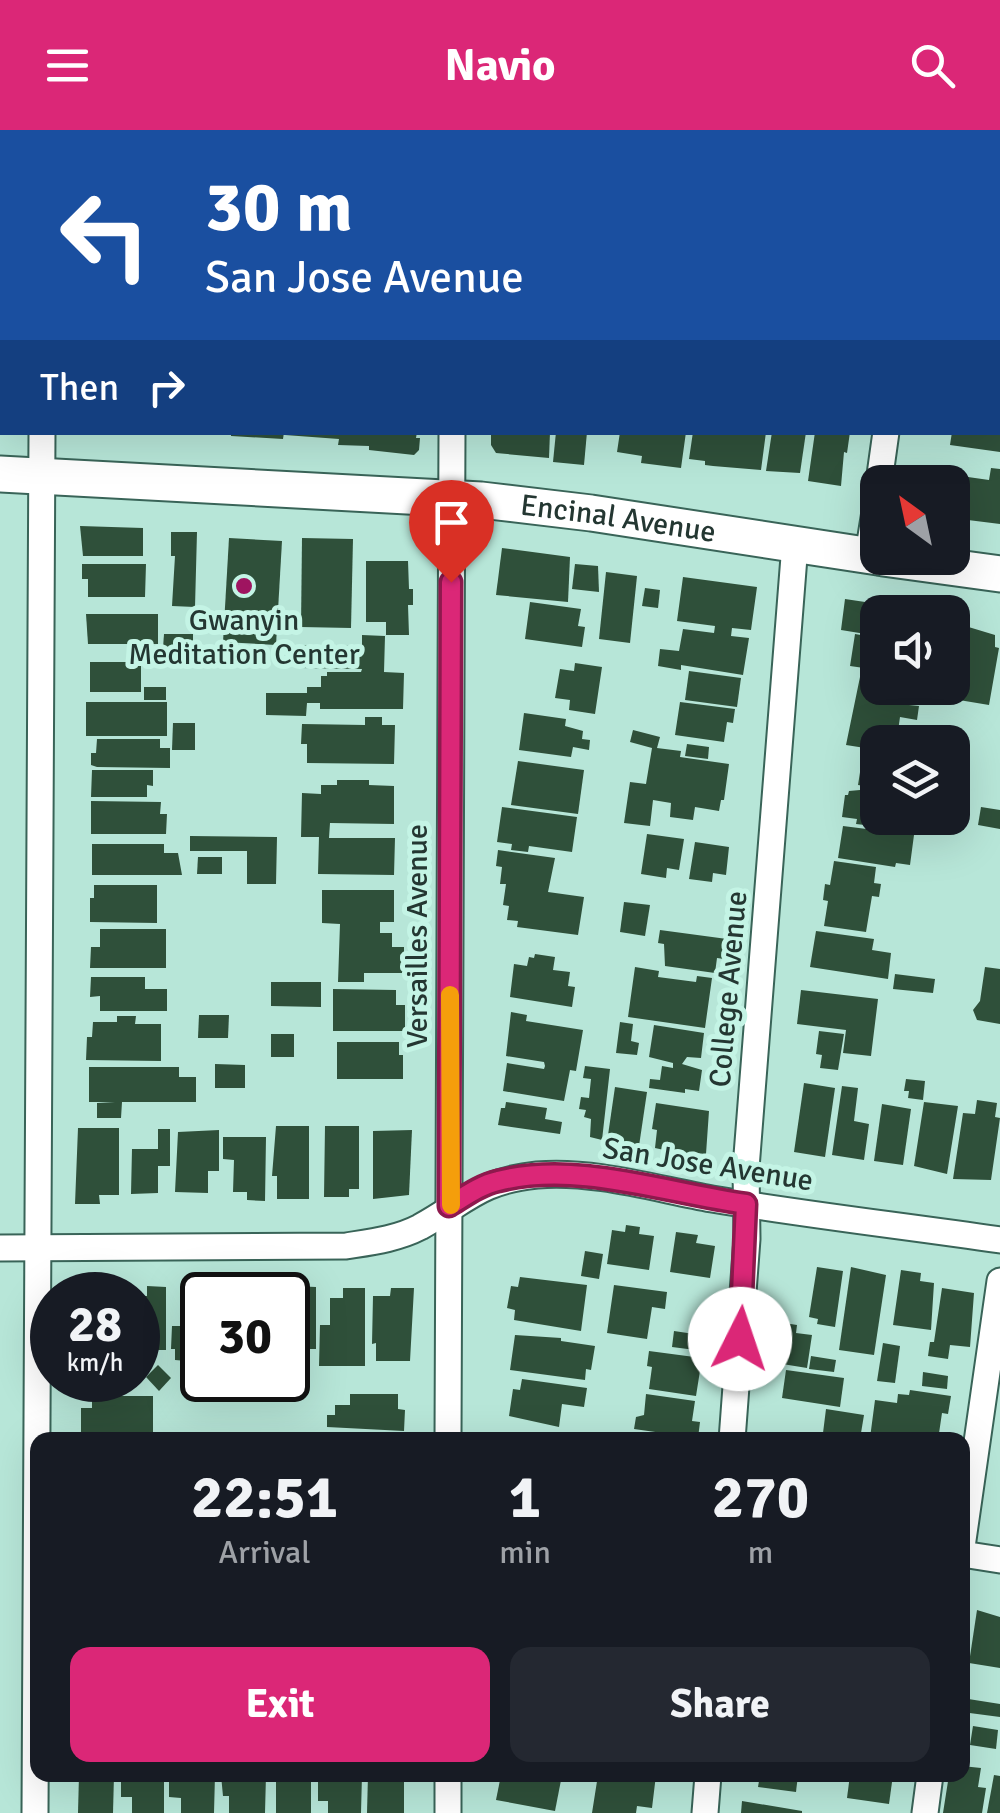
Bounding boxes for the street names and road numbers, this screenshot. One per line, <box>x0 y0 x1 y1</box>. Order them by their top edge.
street label: Encinal Avenue <box>518 487 718 551</box>
street label: Versailles Avenue <box>399 824 436 1048</box>
street label: College Avenue <box>701 889 756 1089</box>
street label: San Jose Avenue <box>600 1130 816 1199</box>

